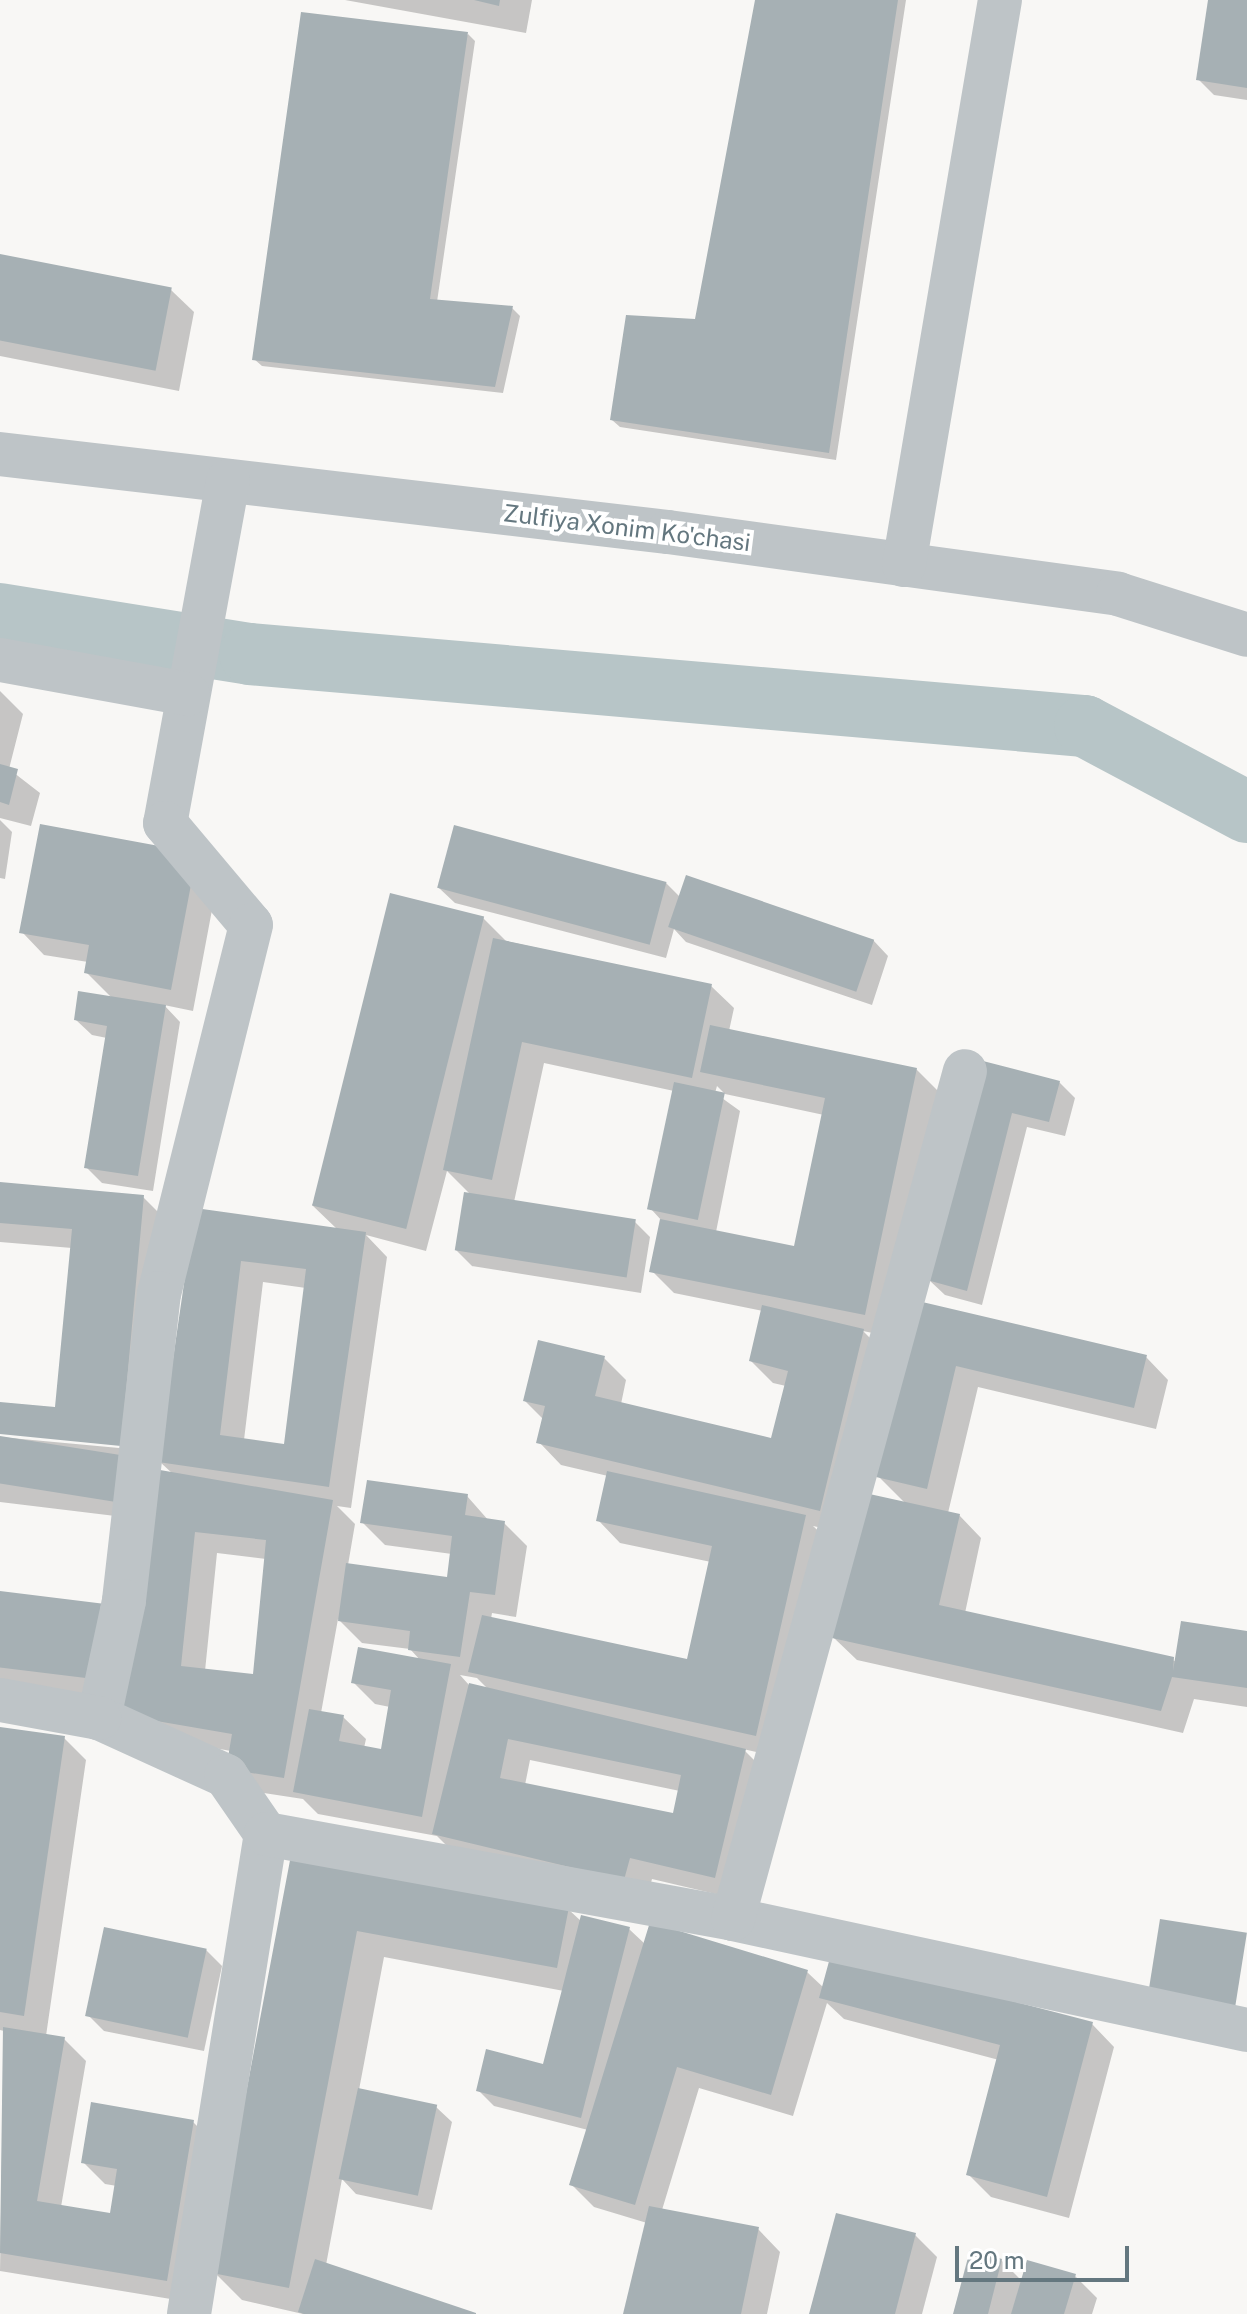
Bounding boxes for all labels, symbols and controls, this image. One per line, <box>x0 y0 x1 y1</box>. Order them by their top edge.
street label: Zulfiya Xonim Ko'chasi <box>502 499 752 557</box>
scale bar <box>959 2230 1133 2280</box>
text: 20 m <box>969 2246 1025 2274</box>

